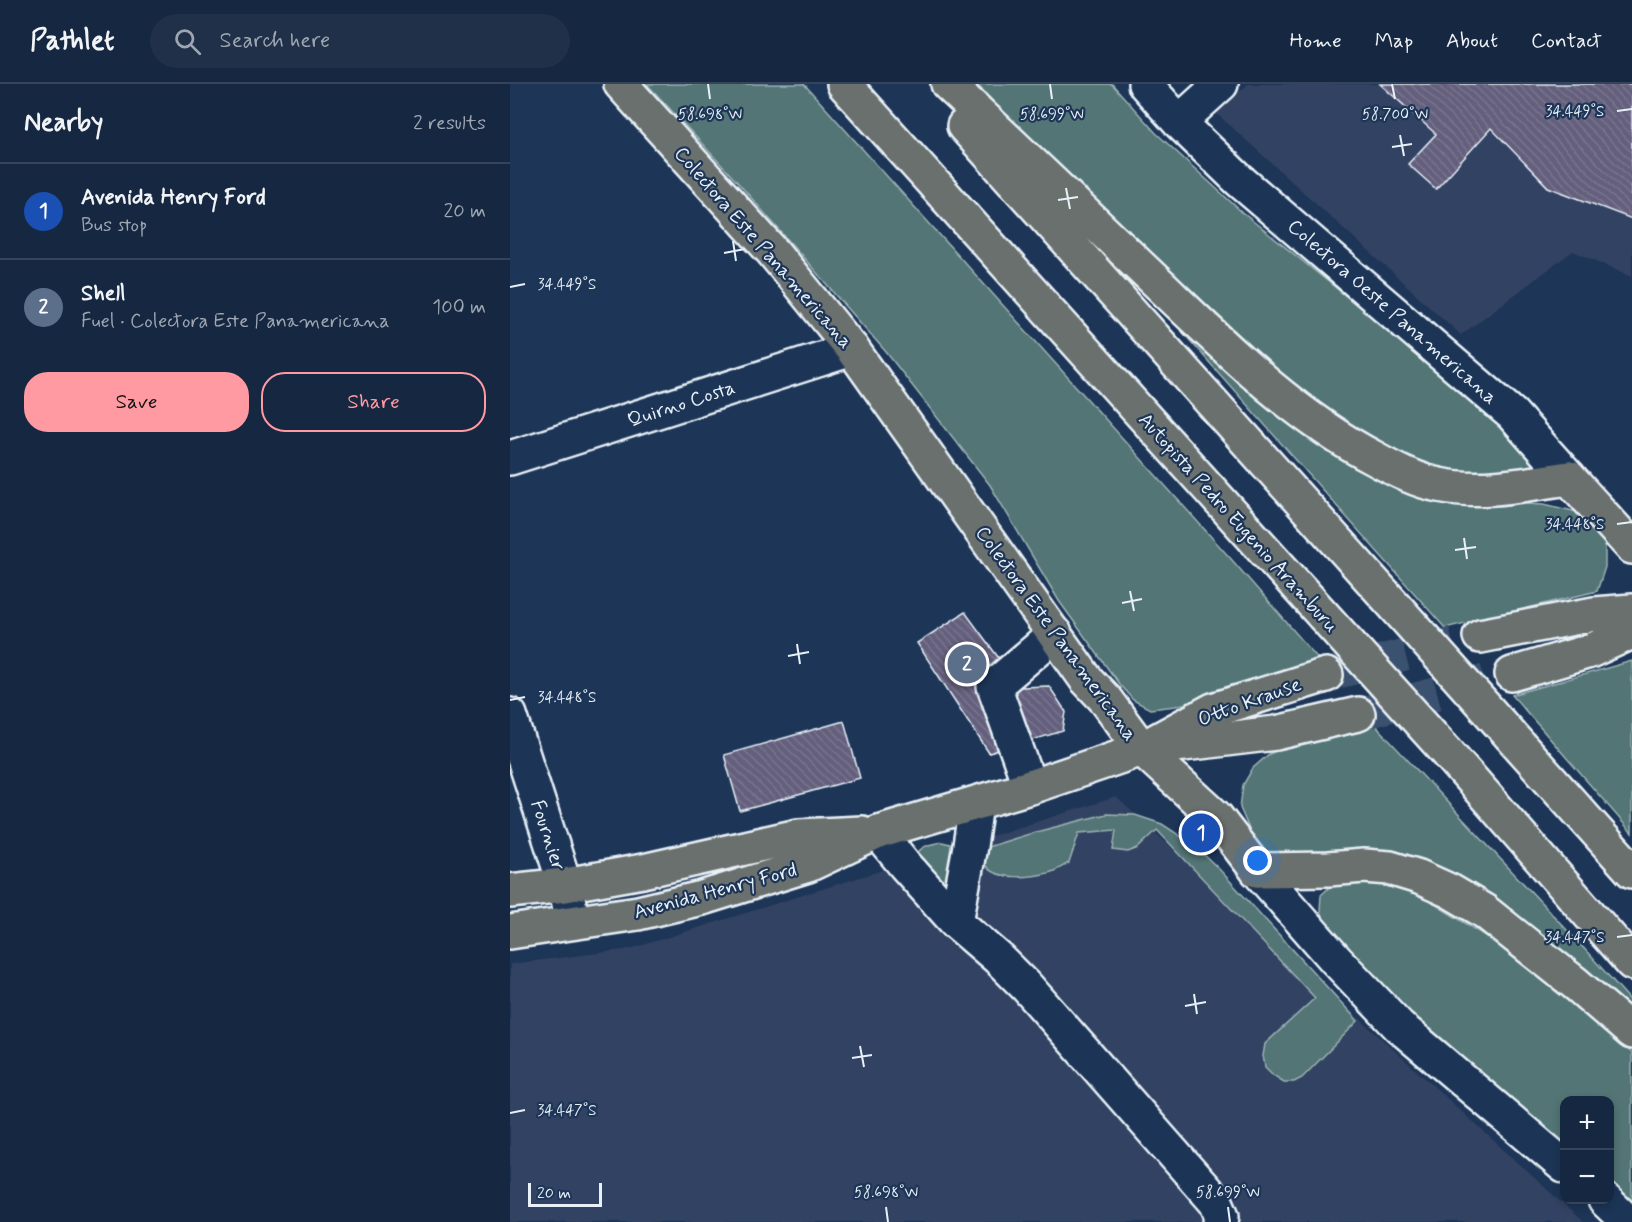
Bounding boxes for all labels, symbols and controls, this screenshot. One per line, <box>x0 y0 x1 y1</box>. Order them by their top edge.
search box <box>150 14 570 68</box>
text: Pathlet <box>30 23 114 60</box>
icon: search <box>171 25 204 58</box>
text: Search here <box>219 27 330 55</box>
text: Home <box>1290 27 1342 55</box>
text: Map <box>1375 27 1413 55</box>
text: About <box>1446 27 1498 55</box>
text: Contact <box>1531 27 1602 55</box>
text: 34.449°S <box>1546 102 1604 122</box>
text: 58.698°W <box>678 105 742 125</box>
text: 58.699°W <box>1020 105 1084 125</box>
text: 58.700°W <box>1362 105 1428 125</box>
text: Nearby <box>24 106 103 140</box>
text: 2 results <box>413 110 486 137</box>
street label: Colectora Este Panamericana <box>668 141 858 355</box>
text: Avenida Henry Ford <box>81 184 266 212</box>
text: 1 <box>39 198 48 225</box>
text: 20 m <box>443 198 486 225</box>
text: Bus stop <box>81 212 147 239</box>
street label: Colectora Oeste Panamericana <box>1281 213 1503 411</box>
text: 34.449°S <box>538 275 596 295</box>
text: Shell <box>81 280 125 308</box>
text: 2 <box>39 294 48 321</box>
text: 100 m <box>432 294 486 321</box>
text: Fuel · Colectora Este Panamericana <box>81 308 390 335</box>
button: Save <box>24 372 249 432</box>
button: Share <box>261 372 486 432</box>
street label: Quirno Costa <box>624 374 739 435</box>
street label: Autopista Pedro Eugenio Aramburu <box>1132 407 1344 639</box>
text: 34.448°S <box>1546 515 1604 535</box>
street label: Colectora Este Panamericana <box>969 521 1143 747</box>
pin: 2 <box>948 642 986 686</box>
street label: Otto Krause <box>1194 671 1305 734</box>
text: 34.448°S <box>538 688 596 708</box>
street label: Fournier <box>523 797 572 874</box>
pin: 1 <box>1182 810 1220 855</box>
your location <box>1243 846 1272 875</box>
street label: Avenida Henry Ford <box>631 857 800 926</box>
text: 34.447°S <box>1546 928 1605 948</box>
map controls <box>1560 1096 1614 1204</box>
button: + <box>1560 1096 1614 1150</box>
text: 34.447°S <box>538 1101 597 1121</box>
button: − <box>1560 1150 1614 1204</box>
scale bar <box>528 1180 602 1208</box>
text: 20 m <box>537 1183 571 1204</box>
text: 58.698°W <box>854 1183 918 1203</box>
text: 58.699°W <box>1196 1183 1260 1203</box>

